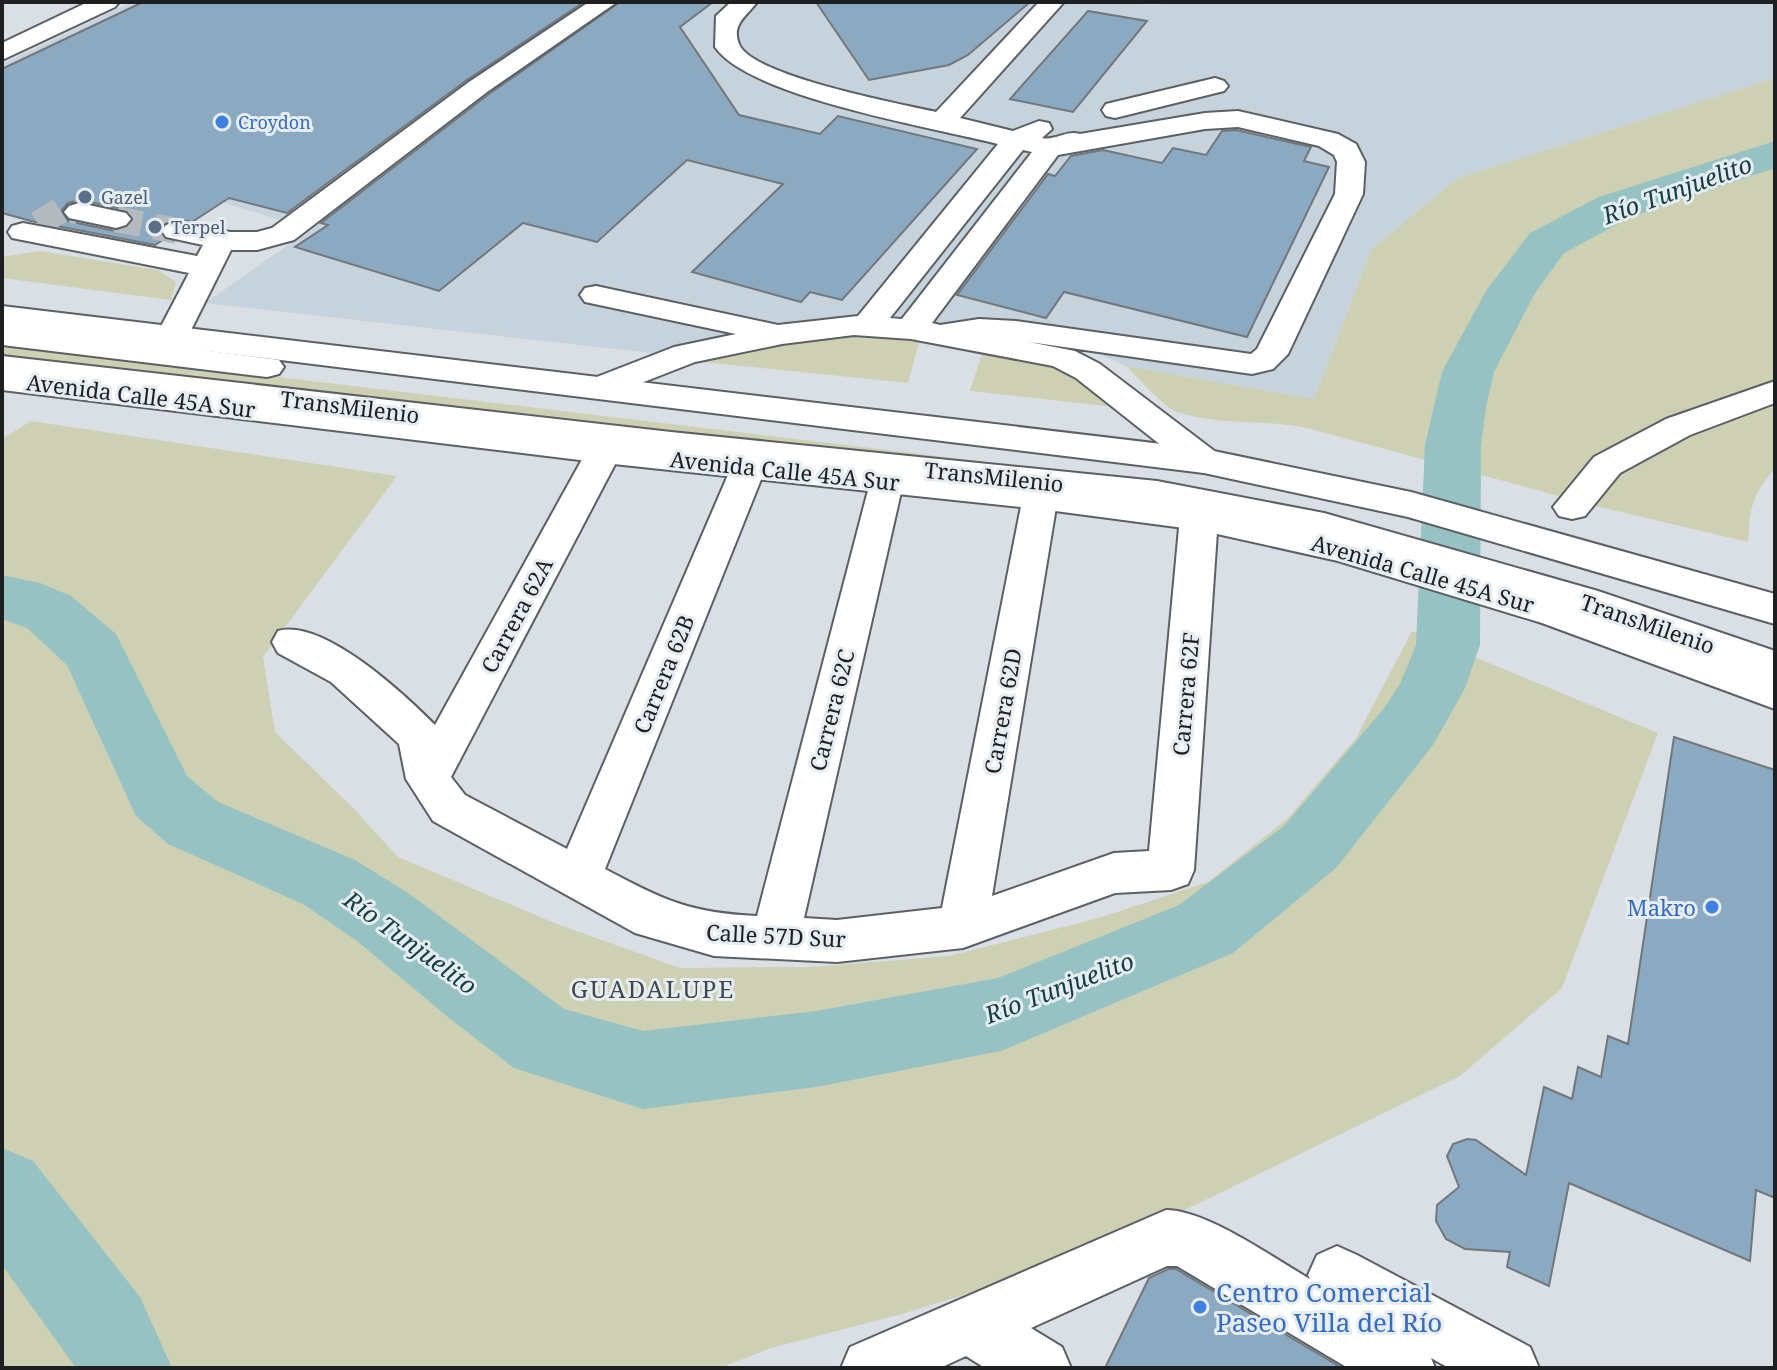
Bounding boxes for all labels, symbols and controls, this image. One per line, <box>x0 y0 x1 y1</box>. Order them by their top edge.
place label: Croydon <box>238 110 311 134</box>
marker: Croydon <box>213 113 231 131</box>
water label: Río Tunjuelito <box>1597 147 1756 232</box>
place label: Gazel <box>101 185 149 209</box>
marker: Gazel <box>76 188 94 206</box>
place label: Terpel <box>171 215 226 239</box>
marker: Terpel <box>146 218 164 236</box>
street label: Avenida Calle 45A Sur <box>25 366 258 424</box>
street label: TransMilenio <box>279 383 421 429</box>
street label: Avenida Calle 45A Sur <box>669 443 902 497</box>
street label: TransMilenio <box>923 454 1065 498</box>
street label: Avenida Calle 45A Sur <box>1308 527 1539 619</box>
street label: Carrera 62A <box>473 552 559 678</box>
street label: TransMilenio <box>1577 586 1719 660</box>
street label: Carrera 62B <box>626 610 700 738</box>
street label: Carrera 62F <box>1165 631 1205 757</box>
street label: Carrera 62C <box>801 646 861 774</box>
street label: Carrera 62D <box>976 646 1028 776</box>
water label: Río Tunjuelito <box>337 882 484 1002</box>
place label: Makro <box>1627 892 1696 922</box>
marker: Makro <box>1703 898 1721 916</box>
street label: Calle 57D Sur <box>705 916 847 954</box>
water label: Río Tunjuelito <box>979 943 1138 1031</box>
district label: GUADALUPE <box>571 972 735 1005</box>
place label: Centro Comercial Paseo Villa del Río <box>1216 1274 1442 1340</box>
marker: Centro Comercial Paseo Villa del Río <box>1191 1298 1209 1316</box>

